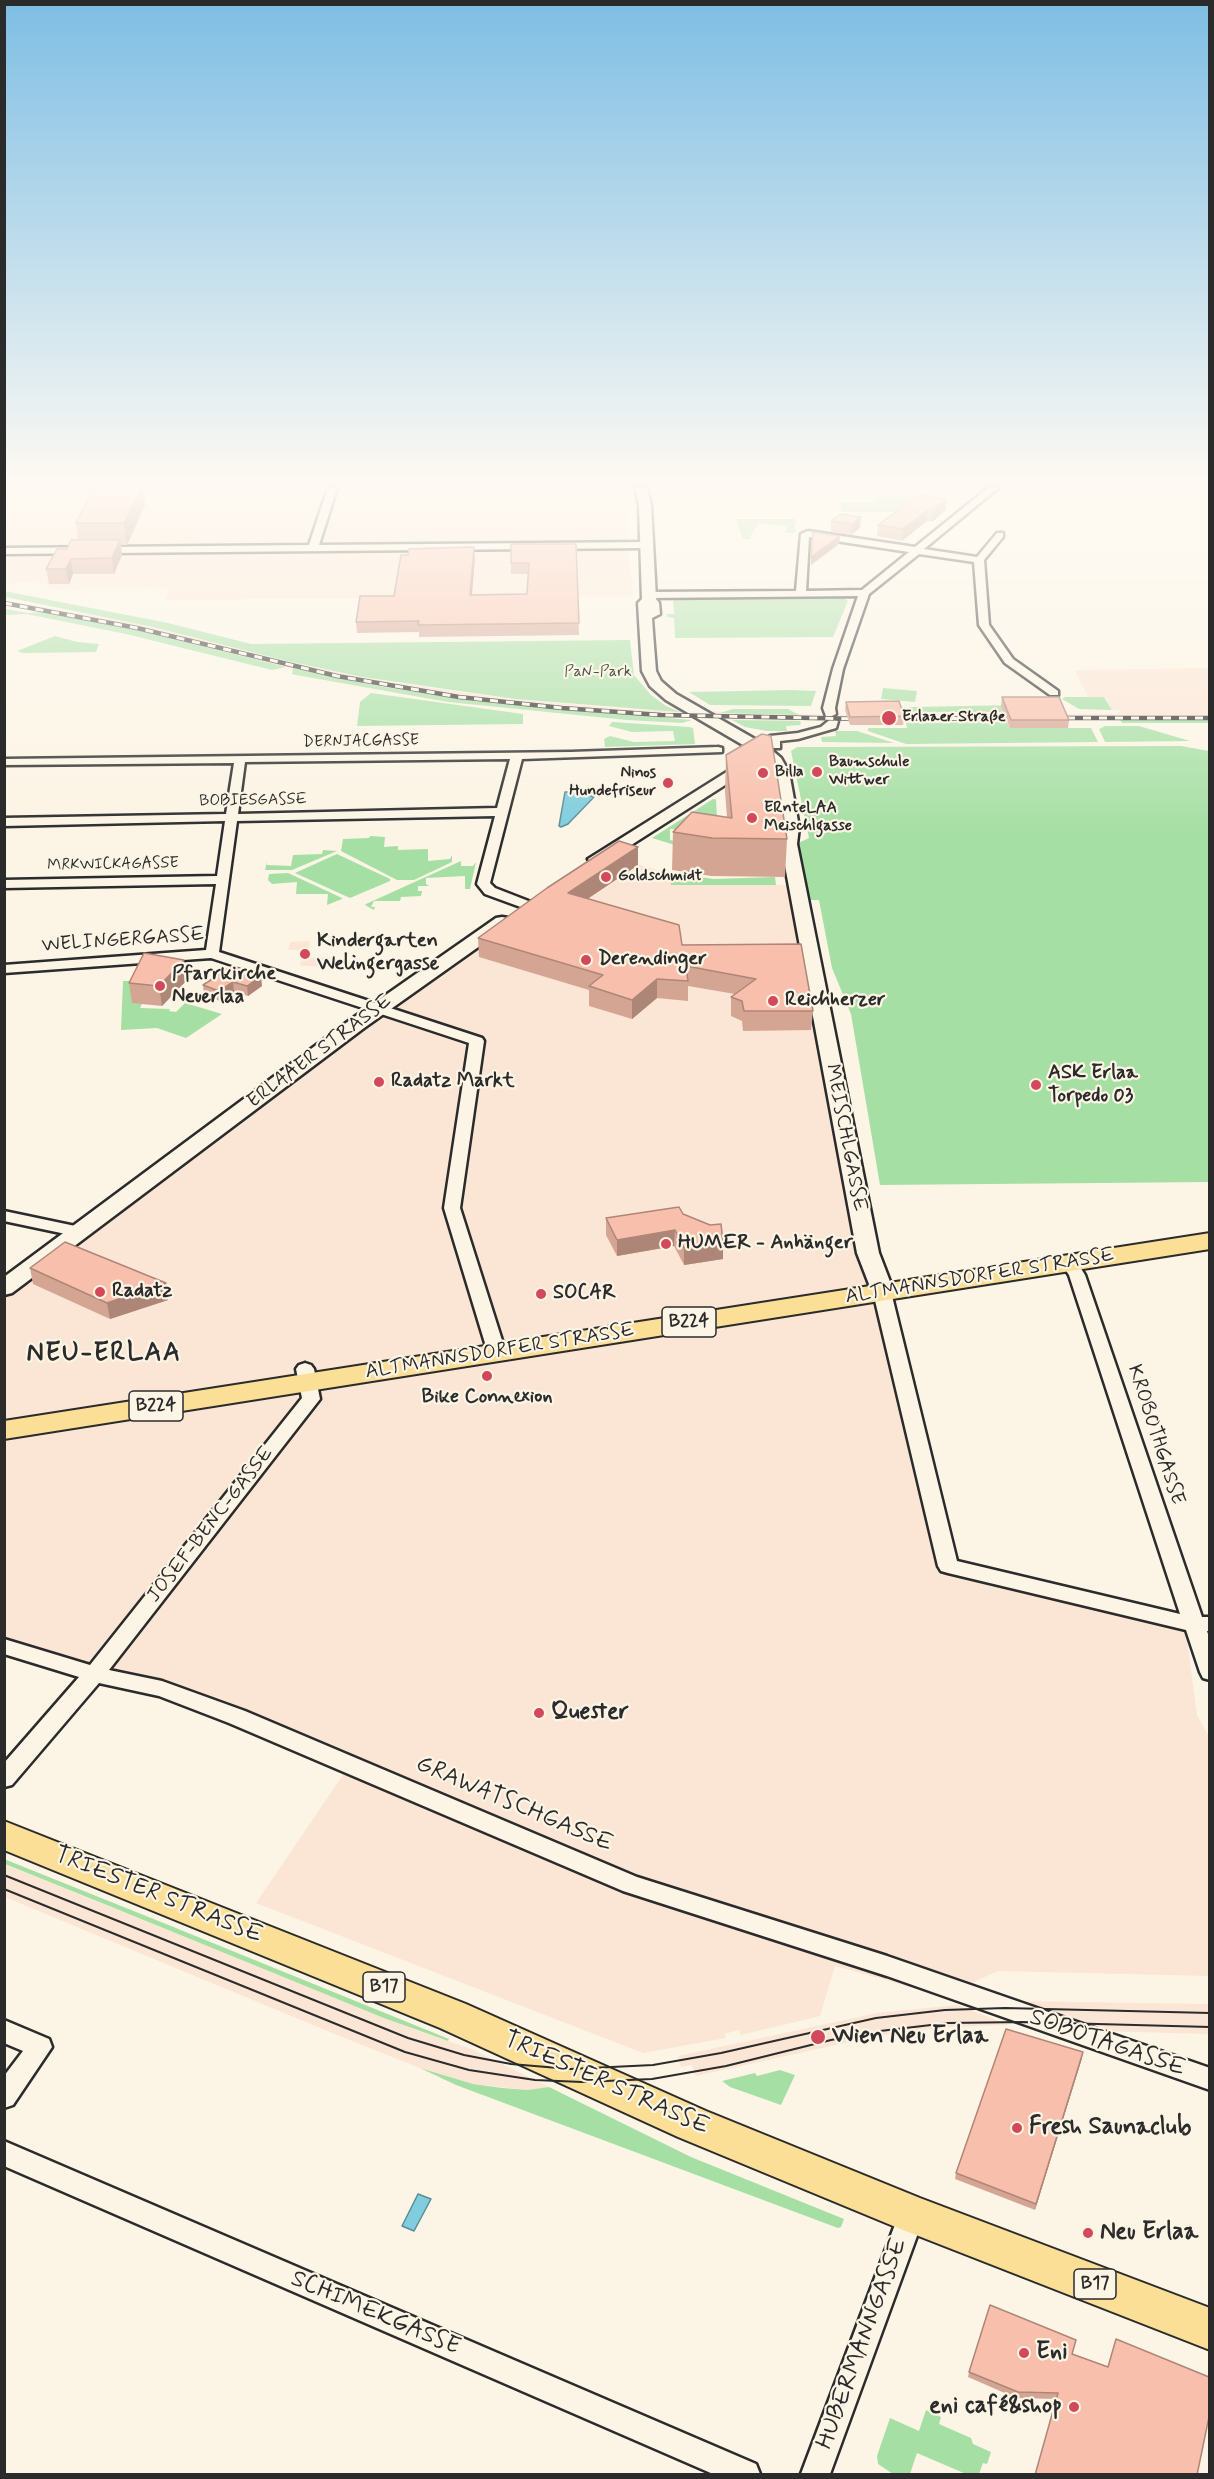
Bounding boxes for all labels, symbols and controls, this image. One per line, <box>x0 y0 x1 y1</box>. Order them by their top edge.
park label: PaN-Park <box>564 663 632 683</box>
place label: Erlaaer Straße <box>902 708 1006 728</box>
marker: Erlaaer Straße <box>880 709 898 727</box>
street label: DERNJACGASSE <box>303 731 419 753</box>
place label: Baumschule Wittwer <box>829 753 910 791</box>
place label: Billa <box>775 763 804 783</box>
place label: Ninos Hundefriseur <box>569 764 656 802</box>
marker: Baumschule Wittwer <box>810 765 824 779</box>
marker: Billa <box>756 766 770 780</box>
marker: Ninos Hundefriseur <box>661 776 675 790</box>
street label: BOBIESGASSE <box>199 790 307 812</box>
place label: ERnteLAA Meischlgasse <box>764 799 852 837</box>
marker: ERnteLAA Meischlgasse <box>745 811 759 825</box>
street label: MRKWICKAGASSE <box>47 854 179 876</box>
place label: Goldschmidt <box>618 867 702 887</box>
marker: Goldschmidt <box>599 870 613 884</box>
street label: WELINGERGASSE <box>41 923 205 959</box>
place label: Kindergarten Welingergasse <box>317 930 439 977</box>
marker: Kindergarten Welingergasse <box>298 947 312 961</box>
place label: Derendinger <box>598 948 707 972</box>
marker: Derendinger <box>579 953 593 967</box>
place label: Pfarrkirche Neuerlaa <box>172 963 276 1010</box>
marker: Pfarrkirche Neuerlaa <box>153 979 167 993</box>
place label: Reichherzer <box>785 989 885 1013</box>
street label: ERLAAER STRASSE <box>243 990 397 1114</box>
marker: Reichherzer <box>766 994 780 1008</box>
street label: MEISCHLGASSE <box>819 1062 871 1214</box>
place label: ASK Erlaa Torpedo 03 <box>1048 1062 1138 1109</box>
place label: Radatz Markt <box>391 1070 514 1094</box>
marker: Radatz Markt <box>372 1075 386 1089</box>
marker: ASK Erlaa Torpedo 03 <box>1029 1078 1043 1092</box>
place label: HUMER - Anhänger <box>678 1232 853 1256</box>
marker: HUMER - Anhänger <box>659 1237 673 1251</box>
street label: ALTMANNSDORFER STRASSE <box>844 1244 1116 1310</box>
place label: Radatz <box>112 1280 172 1304</box>
place label: SOCAR <box>553 1282 616 1306</box>
marker: Radatz <box>93 1285 107 1299</box>
marker: SOCAR <box>534 1287 548 1301</box>
road number: B224 <box>662 1307 716 1337</box>
street label: ALTMANNSDORFER STRASSE <box>364 1319 636 1385</box>
district label: NEU-ERLAA <box>28 1339 180 1371</box>
street label: KROBOTHGASSE <box>1121 1362 1189 1508</box>
marker: Bike Connexion <box>480 1369 494 1383</box>
place label: Bike Connexion <box>422 1386 552 1410</box>
road number: B224 <box>129 1391 183 1421</box>
street label: JOSEF-BENC-GASSE <box>143 1442 279 1608</box>
place label: Quester <box>551 1699 629 1727</box>
marker: Quester <box>532 1706 546 1720</box>
street label: GRAWATSCHGASSE <box>411 1750 617 1860</box>
street label: TRIESTER STRASSE <box>50 1841 266 1951</box>
road number: B17 <box>363 1972 405 2002</box>
street label: SOBOTAGASSE <box>1025 2004 1189 2084</box>
place label: Wien Neu Erlaa <box>832 2023 988 2051</box>
street label: TRIESTER STRASSE <box>499 2026 713 2142</box>
marker: Wien Neu Erlaa <box>809 2028 827 2046</box>
place label: Fresh Saunaclub <box>1029 2114 1191 2142</box>
marker: Fresh Saunaclub <box>1010 2121 1024 2135</box>
place label: Neu Erlaa <box>1100 2219 1198 2247</box>
marker: Neu Erlaa <box>1081 2226 1095 2240</box>
street label: HUBERMANNGASSE <box>811 2235 915 2453</box>
street label: SCHIMEKGASSE <box>286 2265 464 2363</box>
road number: B17 <box>1074 2269 1116 2299</box>
place label: Eni <box>1036 2339 1068 2367</box>
marker: Eni <box>1017 2346 1031 2360</box>
place label: eni café&shop <box>929 2393 1062 2421</box>
marker: eni café&shop <box>1067 2400 1081 2414</box>

